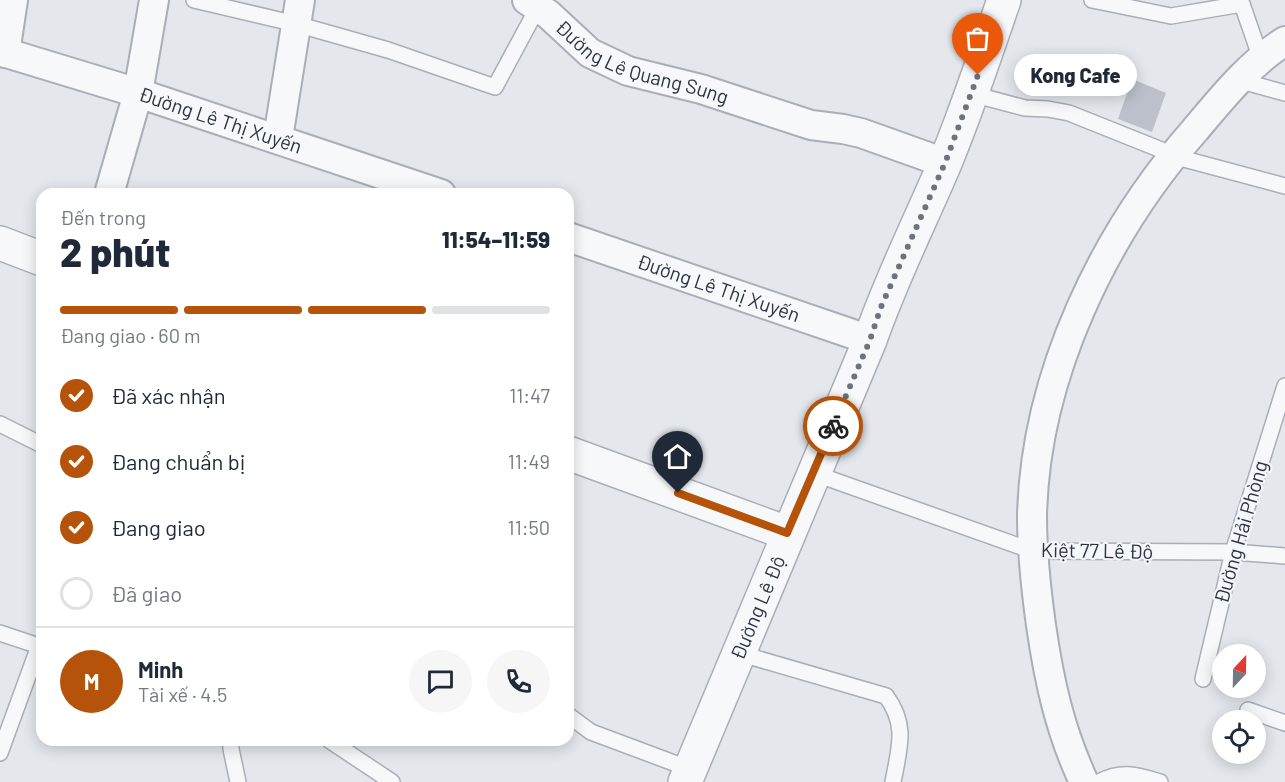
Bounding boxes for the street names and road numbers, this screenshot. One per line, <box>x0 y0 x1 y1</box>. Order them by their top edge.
street label: Đường Lê Quang Sung <box>551 14 732 108</box>
street label: Đường Lê Thị Xuyến <box>136 81 305 158</box>
street label: Đường Lê Thị Xuyến <box>634 248 803 326</box>
street label: Đường Hải Phòng <box>1208 458 1272 606</box>
street label: Kiệt 77 Lê Độ <box>1041 537 1153 563</box>
street label: Đường Lê Độ <box>725 552 790 663</box>

